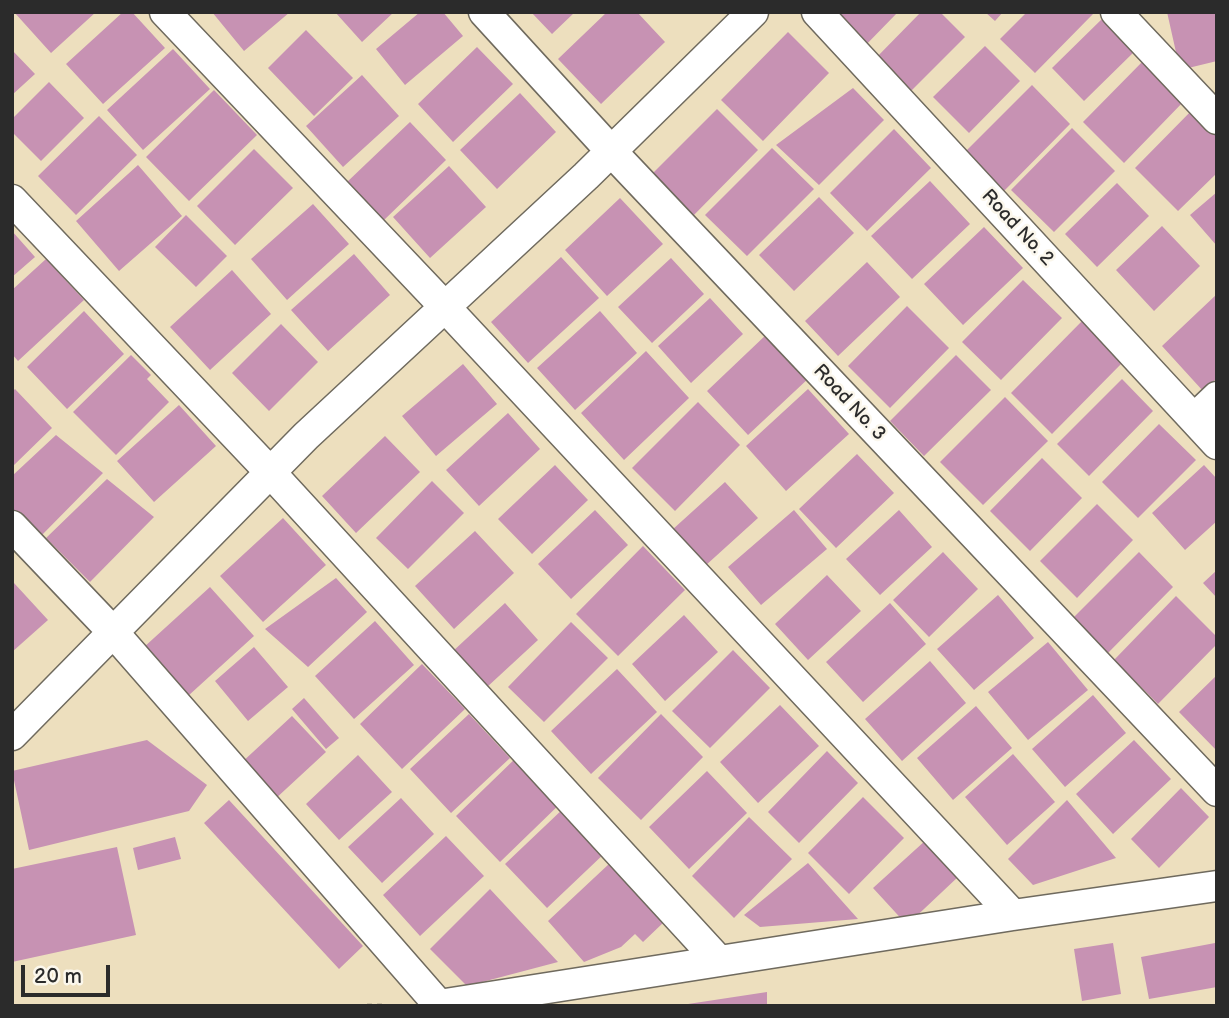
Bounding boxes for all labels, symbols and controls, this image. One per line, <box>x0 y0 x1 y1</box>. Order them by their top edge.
street label: Road No. 2 <box>976 185 1058 271</box>
street label: Road No. 3 <box>808 360 890 446</box>
scale bar <box>24 951 114 995</box>
text: 20 m <box>34 964 82 989</box>

